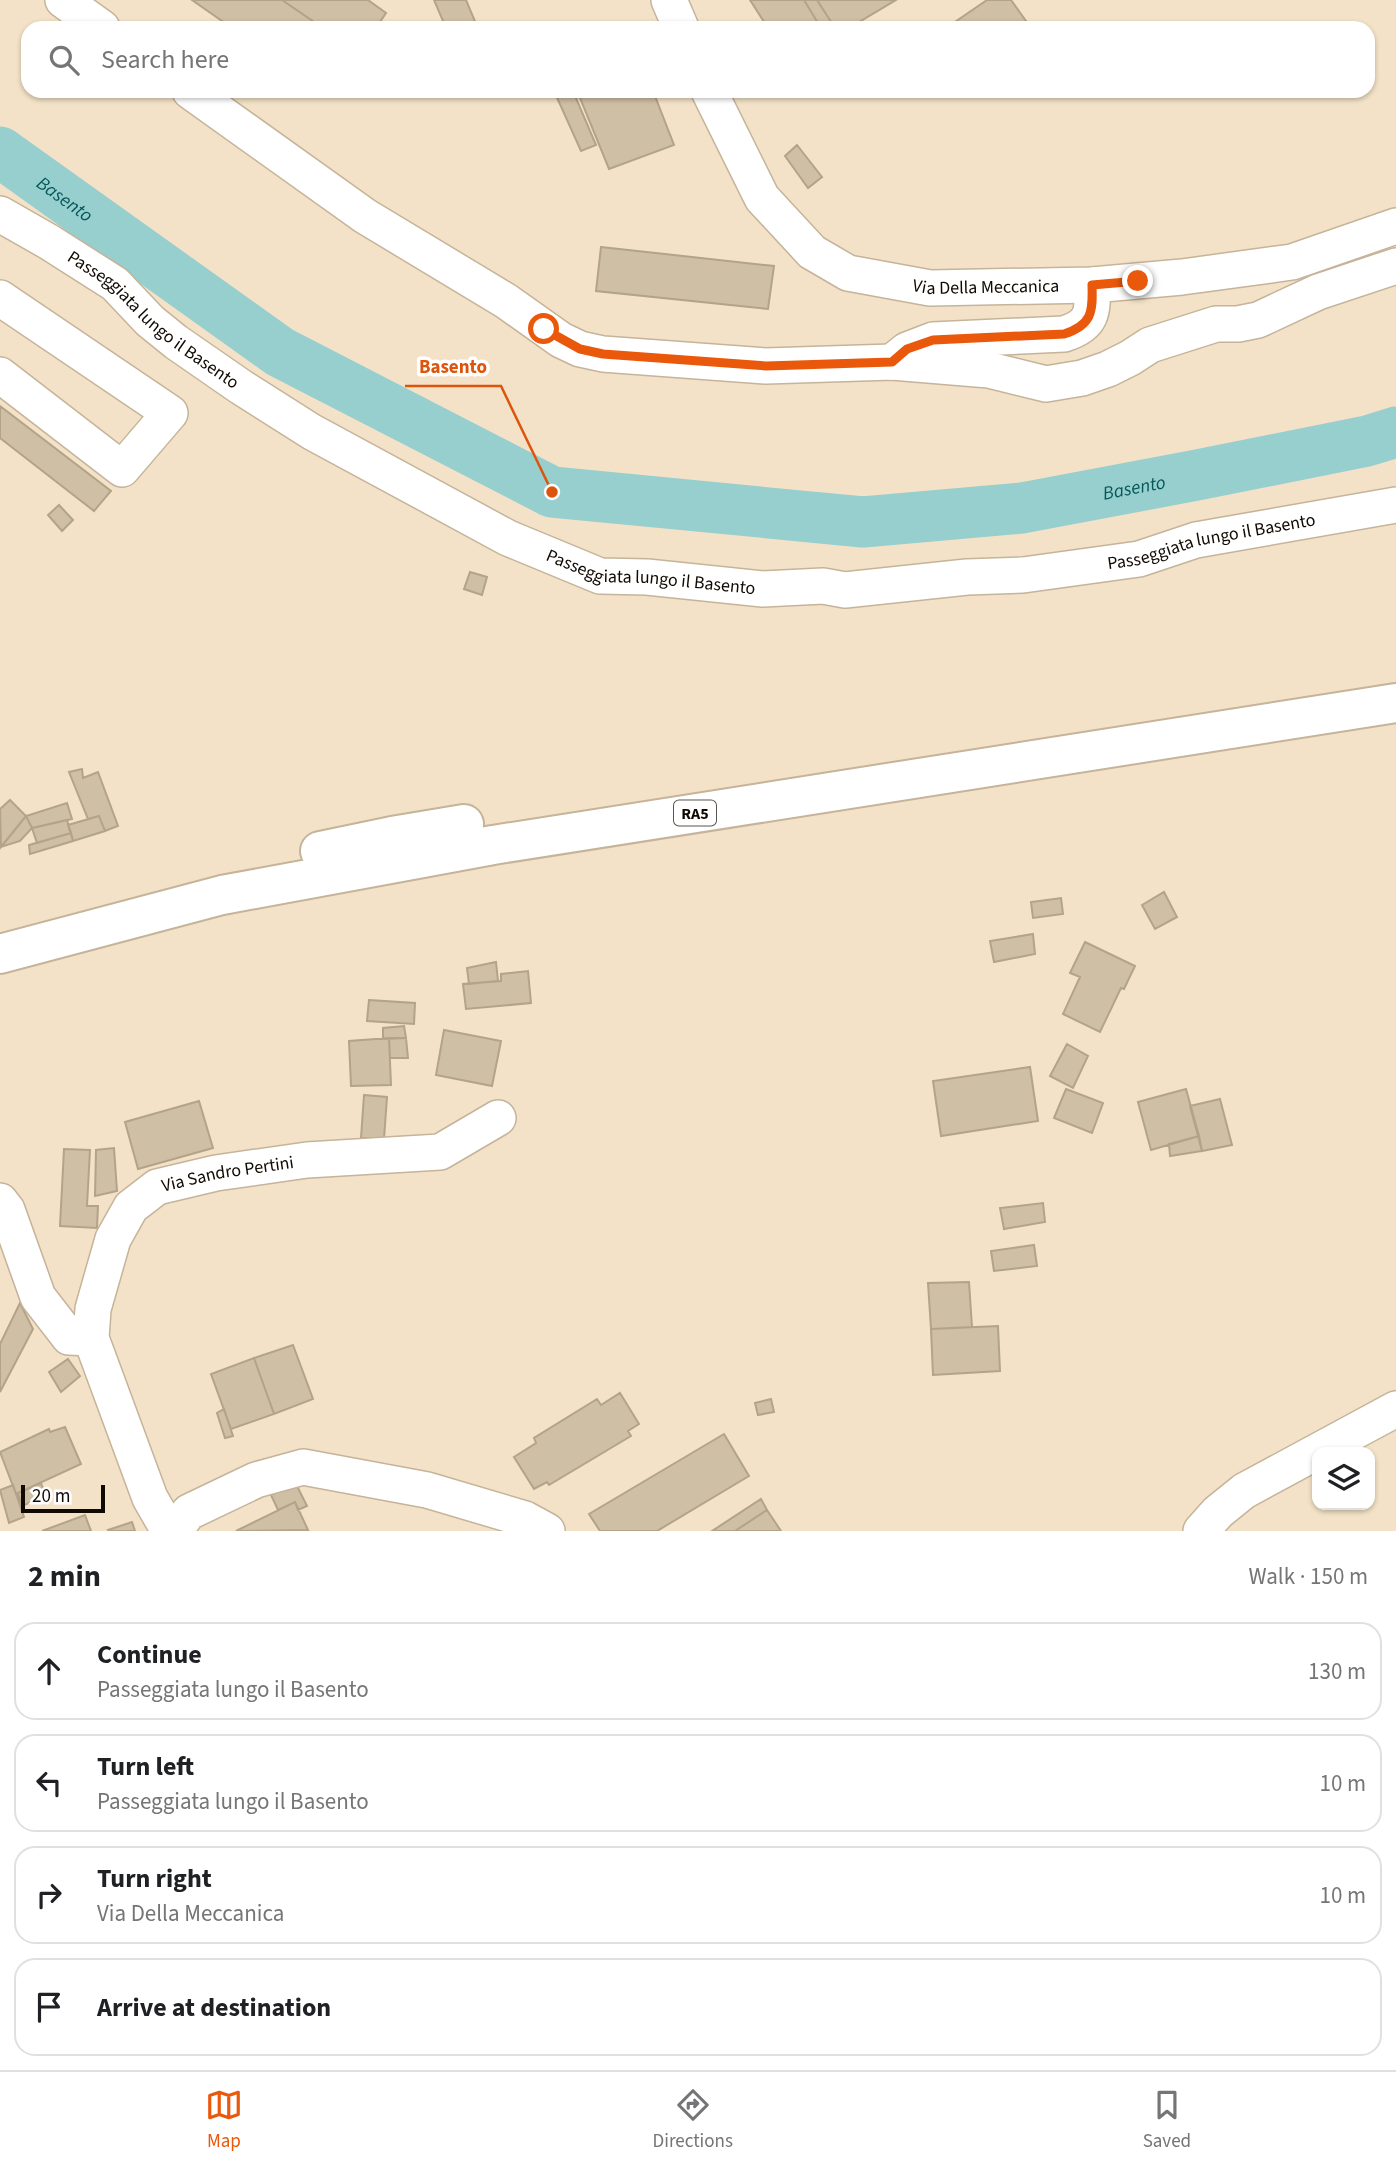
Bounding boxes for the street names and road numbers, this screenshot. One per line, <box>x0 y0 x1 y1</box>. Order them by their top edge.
street label: Passeggiata lungo il Basento <box>62 245 244 395</box>
street label: Via Della Meccanica <box>911 273 1060 301</box>
street label: Passeggiata lungo il Basento <box>1106 507 1317 576</box>
street label: Passeggiata lungo il Basento <box>542 543 757 601</box>
road number: RA5 <box>674 800 716 826</box>
street label: Via Sandro Pertini <box>159 1150 296 1199</box>

